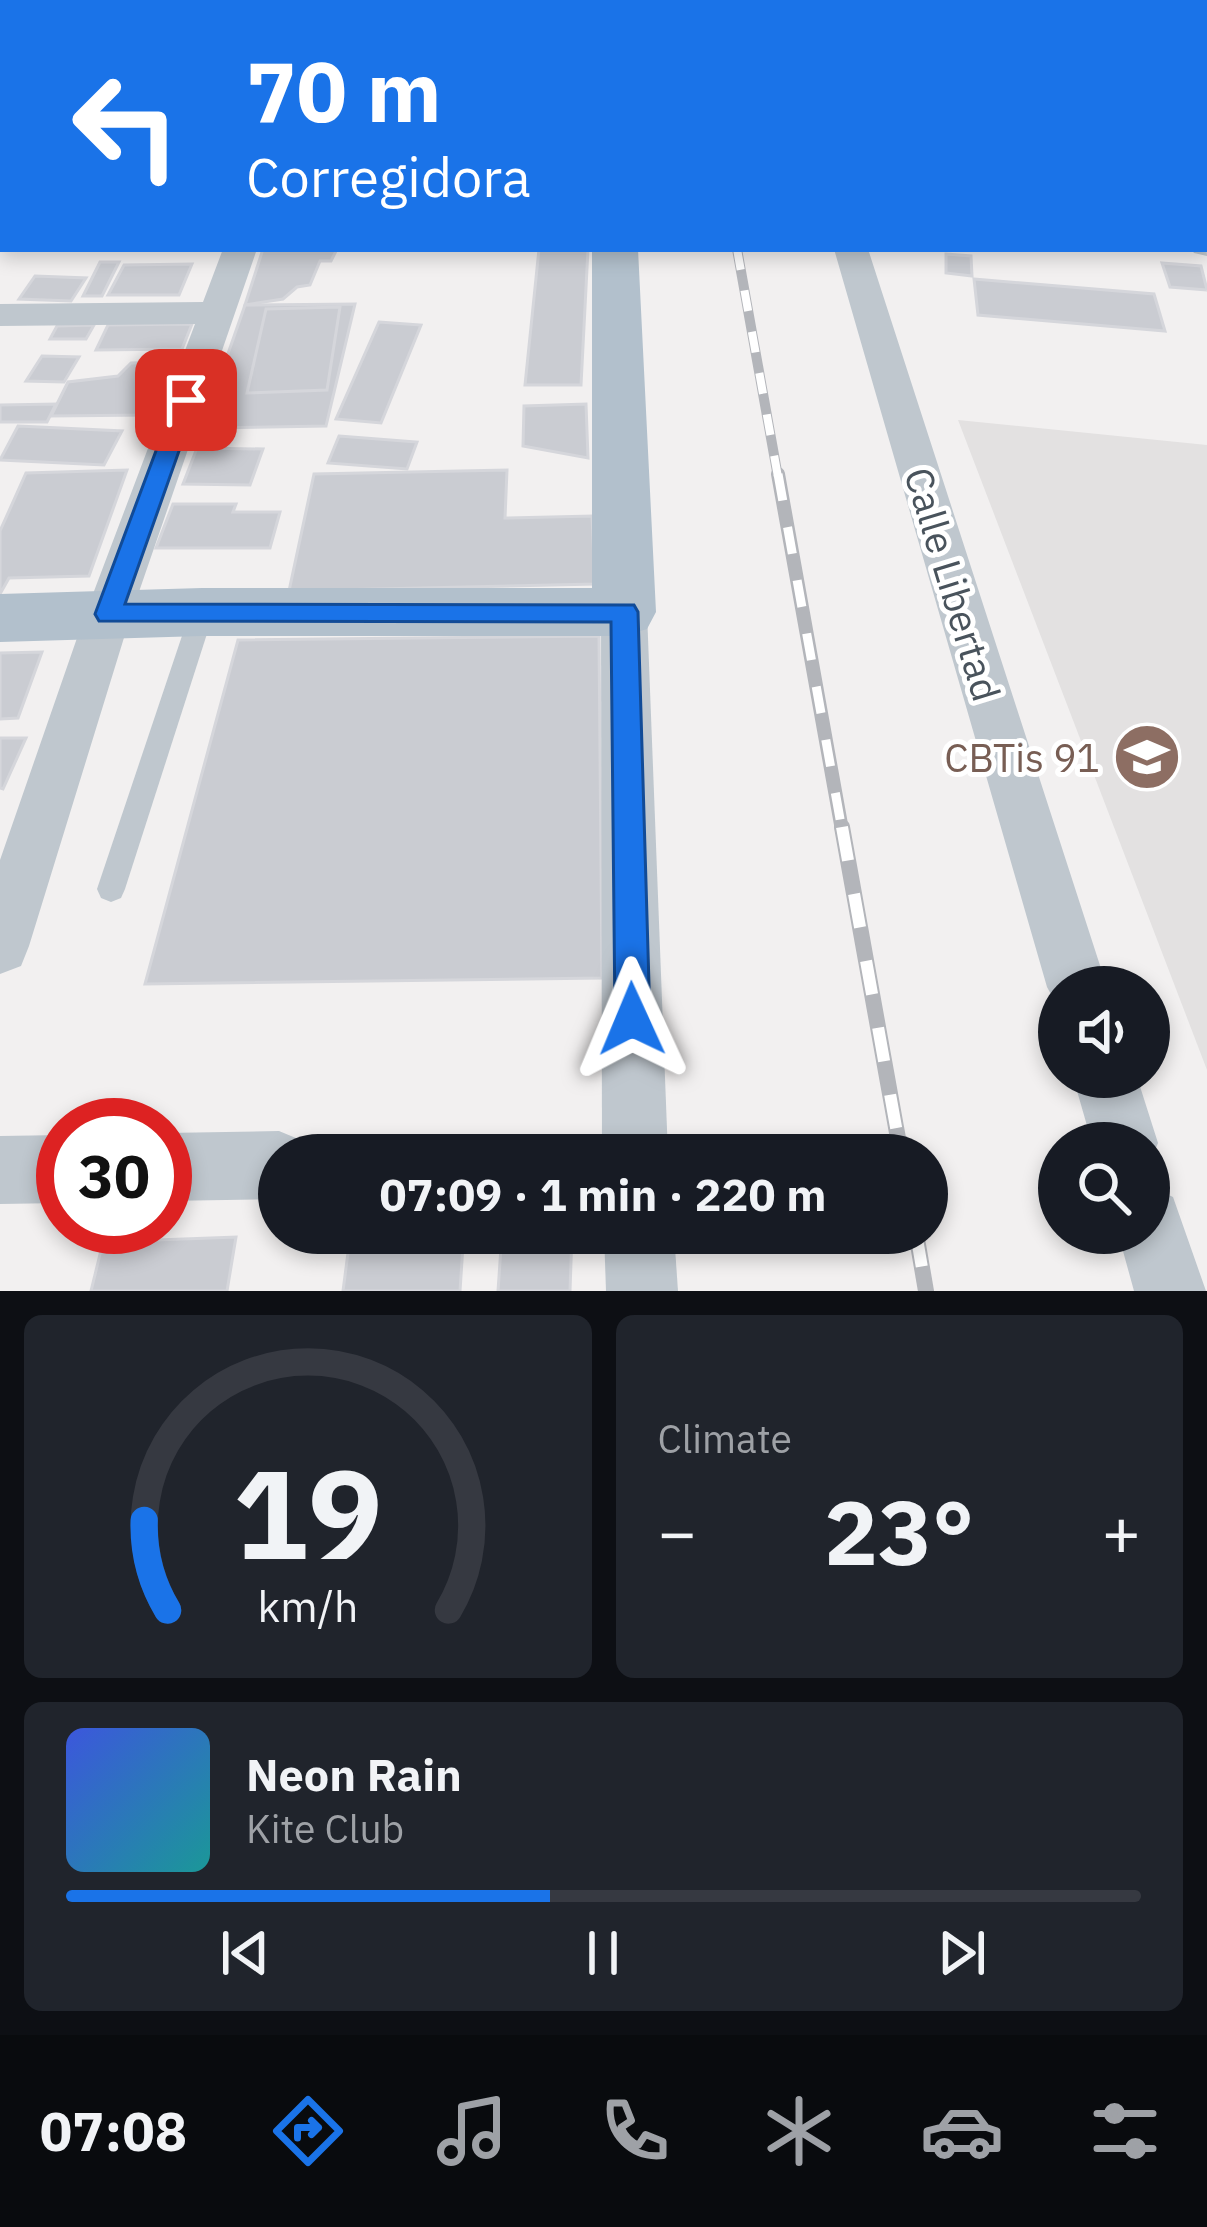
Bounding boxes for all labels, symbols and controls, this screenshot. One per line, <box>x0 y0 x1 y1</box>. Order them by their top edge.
text: 70 m <box>246 36 442 145</box>
icon: left <box>48 48 204 204</box>
text: Corregidora <box>246 142 531 212</box>
pin <box>135 349 237 451</box>
icon: arrive <box>153 367 219 433</box>
street label: Calle Libertad <box>893 461 1013 707</box>
school or university icon: CBTis 91 <box>1112 722 1182 792</box>
place label: CBTis 91 <box>944 732 1100 783</box>
position arrow <box>569 956 695 1082</box>
map controls <box>1038 966 1170 1254</box>
button: sound <box>1038 966 1170 1098</box>
speed limit sign: 30 <box>36 1098 192 1254</box>
button: search <box>1038 1122 1170 1254</box>
text: 07:09 · 1 min · 220 m <box>380 1165 826 1223</box>
text: Climate <box>658 1413 792 1464</box>
text: 19 <box>233 1431 383 1593</box>
text: 23° <box>824 1473 974 1590</box>
text: − <box>658 1488 697 1574</box>
text: + <box>1101 1488 1141 1574</box>
text: km/h <box>257 1577 358 1633</box>
text: Neon Rain <box>246 1745 462 1803</box>
text: Kite Club <box>246 1803 404 1854</box>
icon: previous <box>212 1920 278 1986</box>
icon: pause <box>570 1920 636 1986</box>
icon: next <box>929 1920 995 1986</box>
icon: directions <box>266 2089 350 2173</box>
icon: music <box>430 2089 514 2173</box>
icon: phone <box>593 2089 677 2173</box>
icon: climate <box>757 2089 841 2173</box>
icon: car <box>920 2089 1004 2173</box>
icon: filters <box>1083 2089 1167 2173</box>
text: 07:08 <box>40 2096 187 2166</box>

